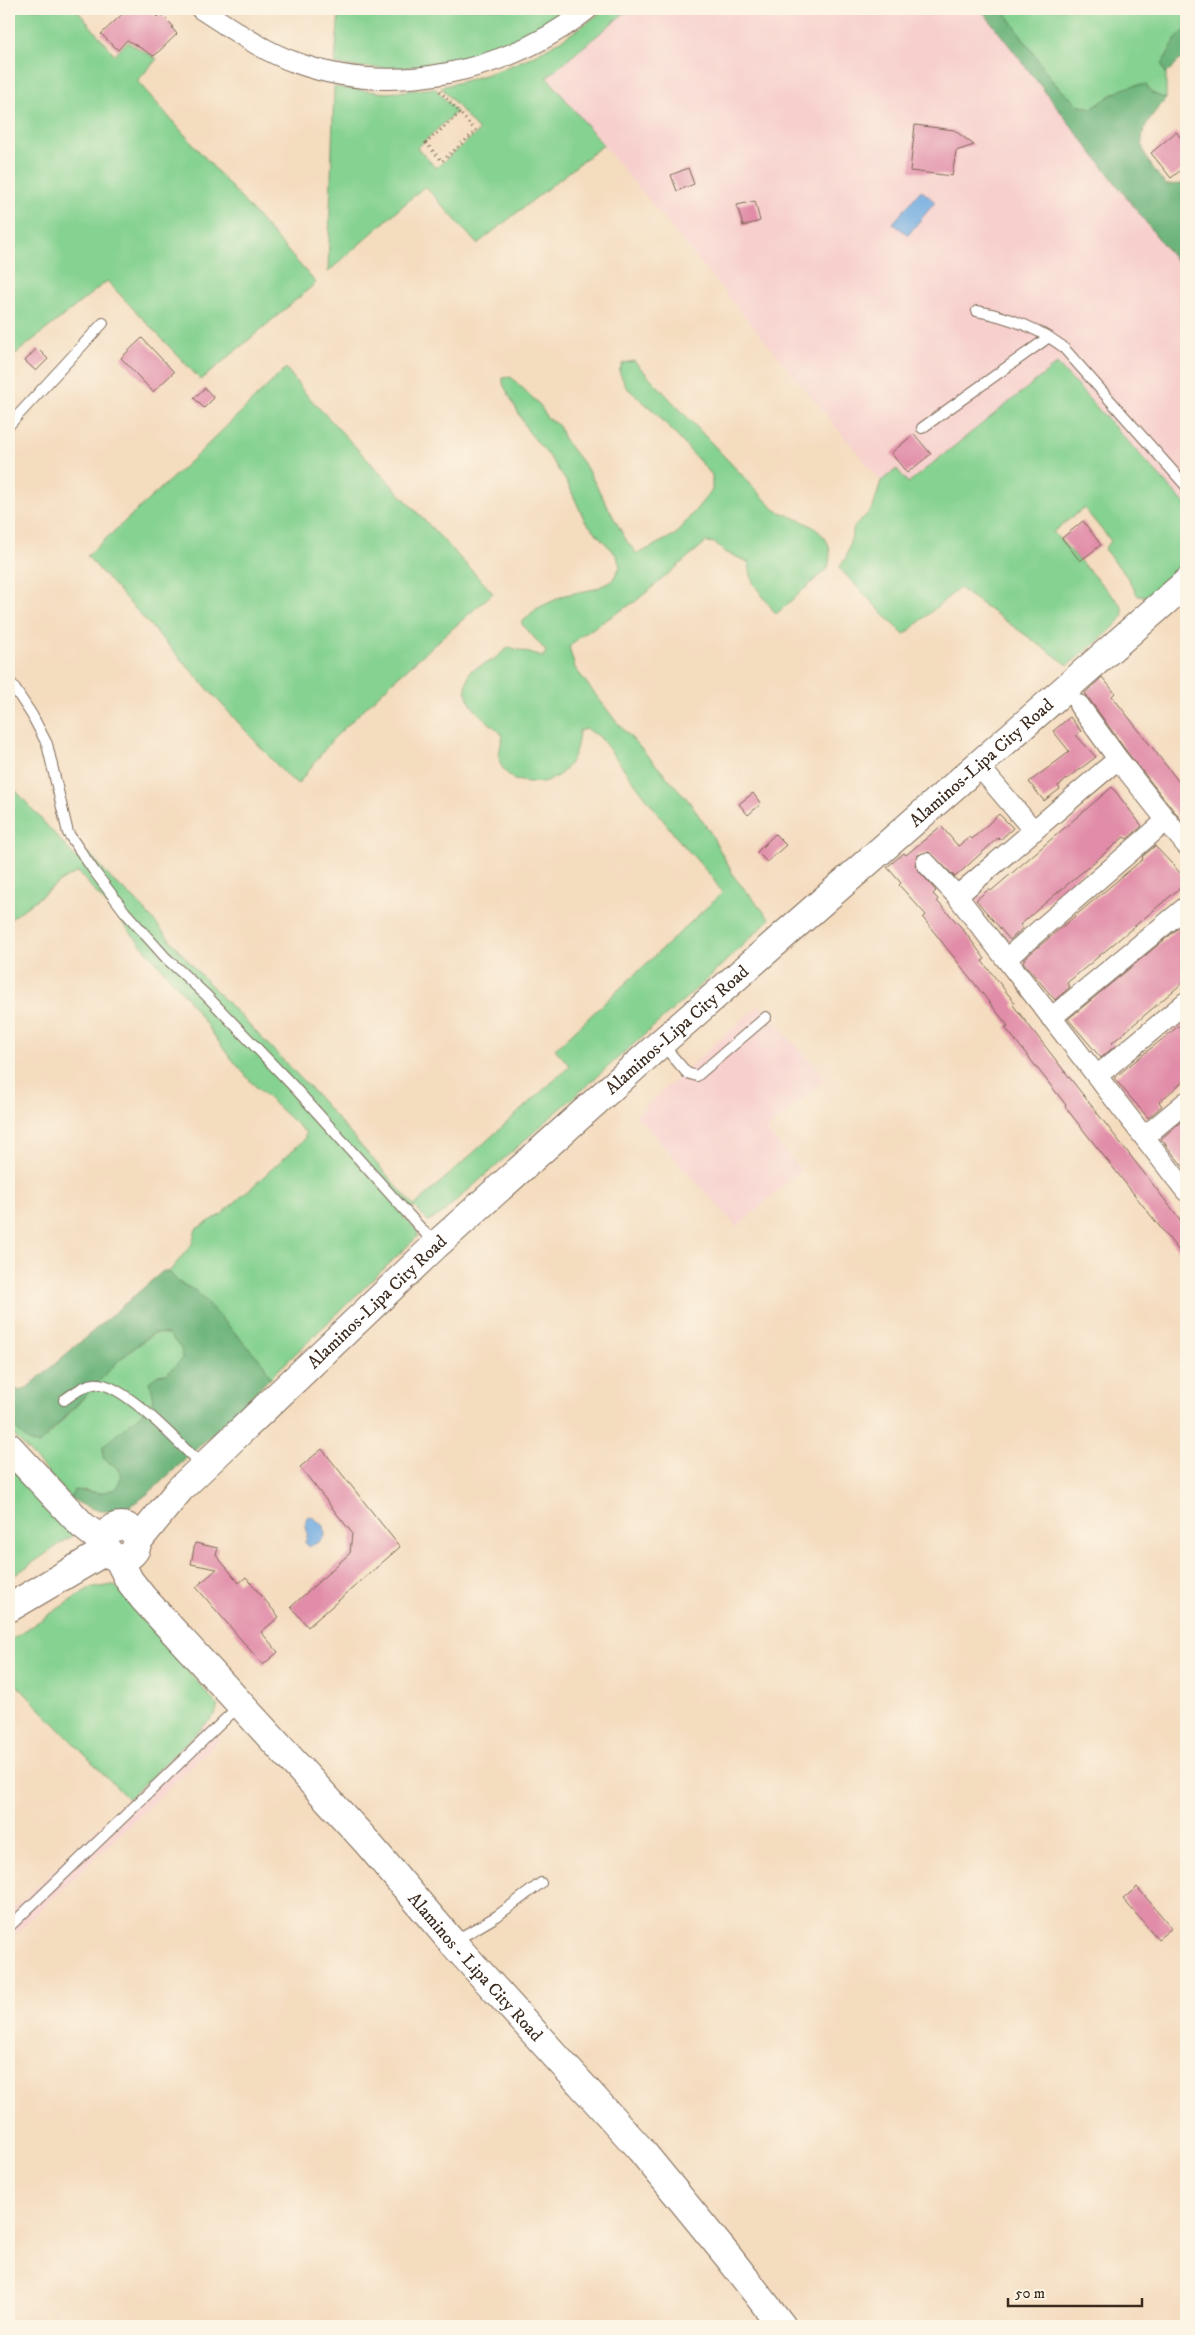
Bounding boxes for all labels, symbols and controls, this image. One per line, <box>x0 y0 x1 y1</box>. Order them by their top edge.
street label: Alaminos-Lipa City Road <box>905 694 1058 832</box>
street label: Alaminos-Lipa City Road <box>601 961 754 1100</box>
street label: Alaminos-Lipa City Road <box>303 1231 452 1374</box>
street label: Alaminos - Lipa City Road <box>403 1888 547 2046</box>
scale bar <box>1008 2275 1141 2307</box>
text: 50 m <box>1015 2284 1045 2303</box>

